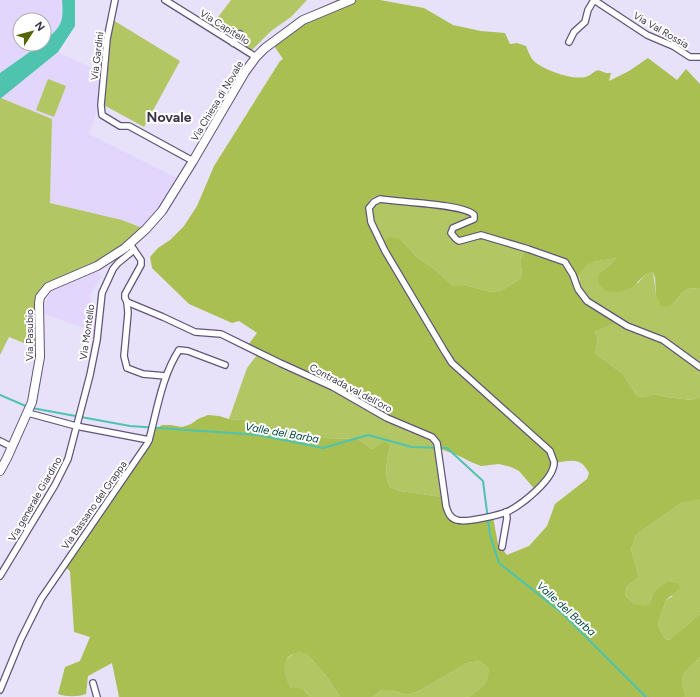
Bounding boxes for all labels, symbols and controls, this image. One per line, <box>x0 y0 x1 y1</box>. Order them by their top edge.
street label: Via Capitello <box>197 6 253 48</box>
street label: Via Val Rossia <box>631 9 691 51</box>
north arrow <box>12 12 52 52</box>
text: N <box>32 19 47 34</box>
street label: Via Gardini <box>88 31 106 81</box>
street label: Via Chiesa di Novale <box>188 58 246 144</box>
district label: Novale <box>147 109 192 126</box>
street label: Via Montello <box>77 303 97 361</box>
street label: Via Pasubio <box>23 309 36 361</box>
street label: Contrada val dell'oro <box>307 361 395 415</box>
water label: Valle del Barba <box>244 420 320 446</box>
street label: Via generale Giardino <box>5 454 65 544</box>
street label: Via Bassano del Grappa <box>58 458 130 552</box>
water label: Valle del Barba <box>534 579 599 639</box>

